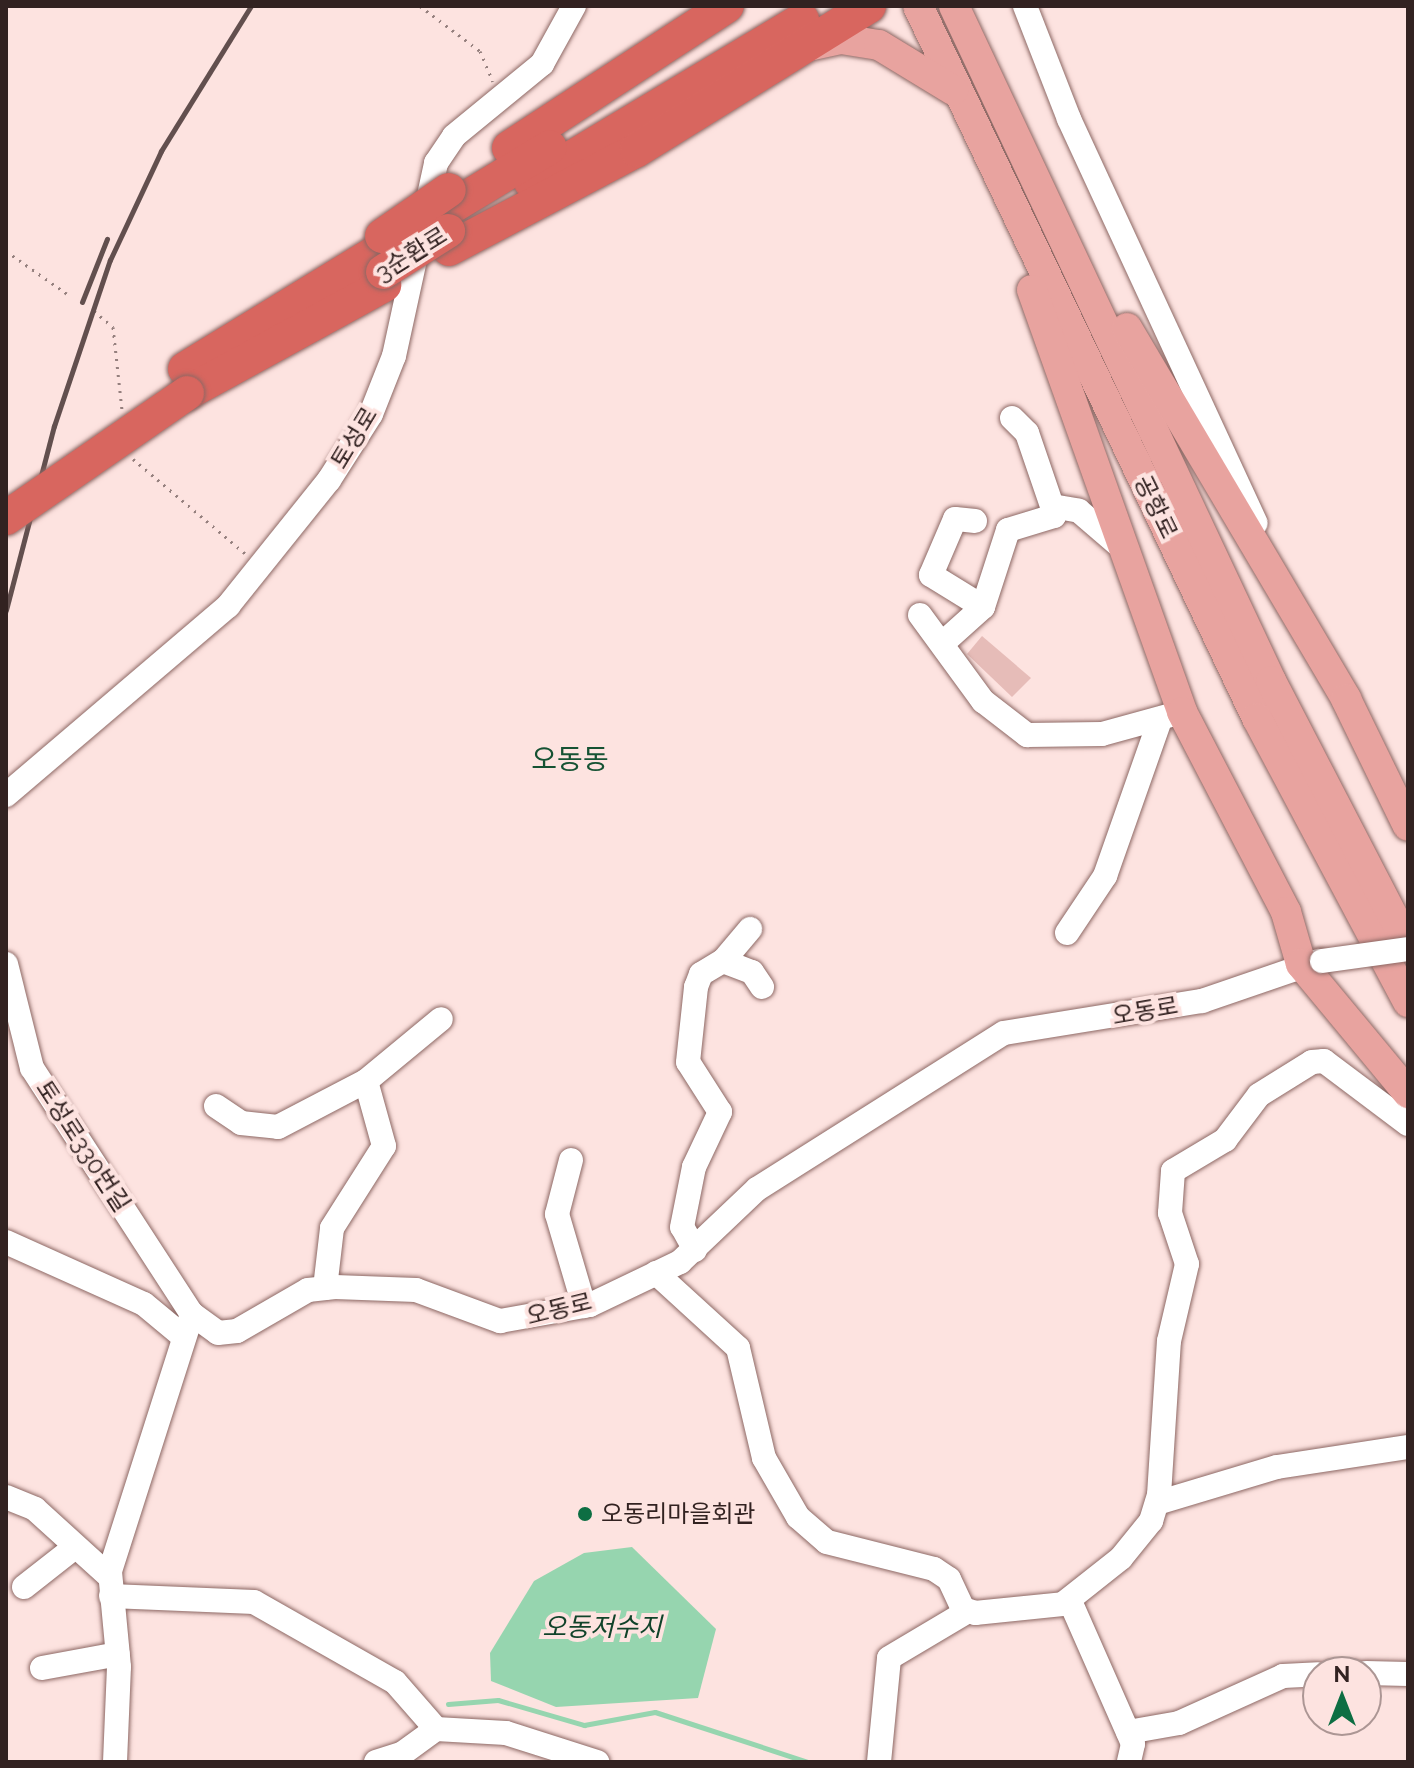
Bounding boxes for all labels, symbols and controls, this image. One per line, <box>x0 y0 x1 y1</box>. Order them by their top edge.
street label: 3순환로 <box>370 221 452 287</box>
street label: 토성로 <box>325 402 383 474</box>
street label: 공항로 <box>1129 471 1183 543</box>
district label: 오동동 <box>531 743 609 777</box>
street label: 오동로 <box>1110 991 1180 1031</box>
street label: 토성로330번길 <box>30 1075 136 1217</box>
street label: 오동로 <box>523 1287 595 1331</box>
place label: 오동리마을회관 <box>601 1500 756 1528</box>
marker: 오동리마을회관 <box>576 1505 594 1523</box>
water label: 오동저수지 <box>542 1612 662 1644</box>
north arrow <box>1302 1656 1382 1736</box>
text: N <box>1334 1661 1350 1687</box>

